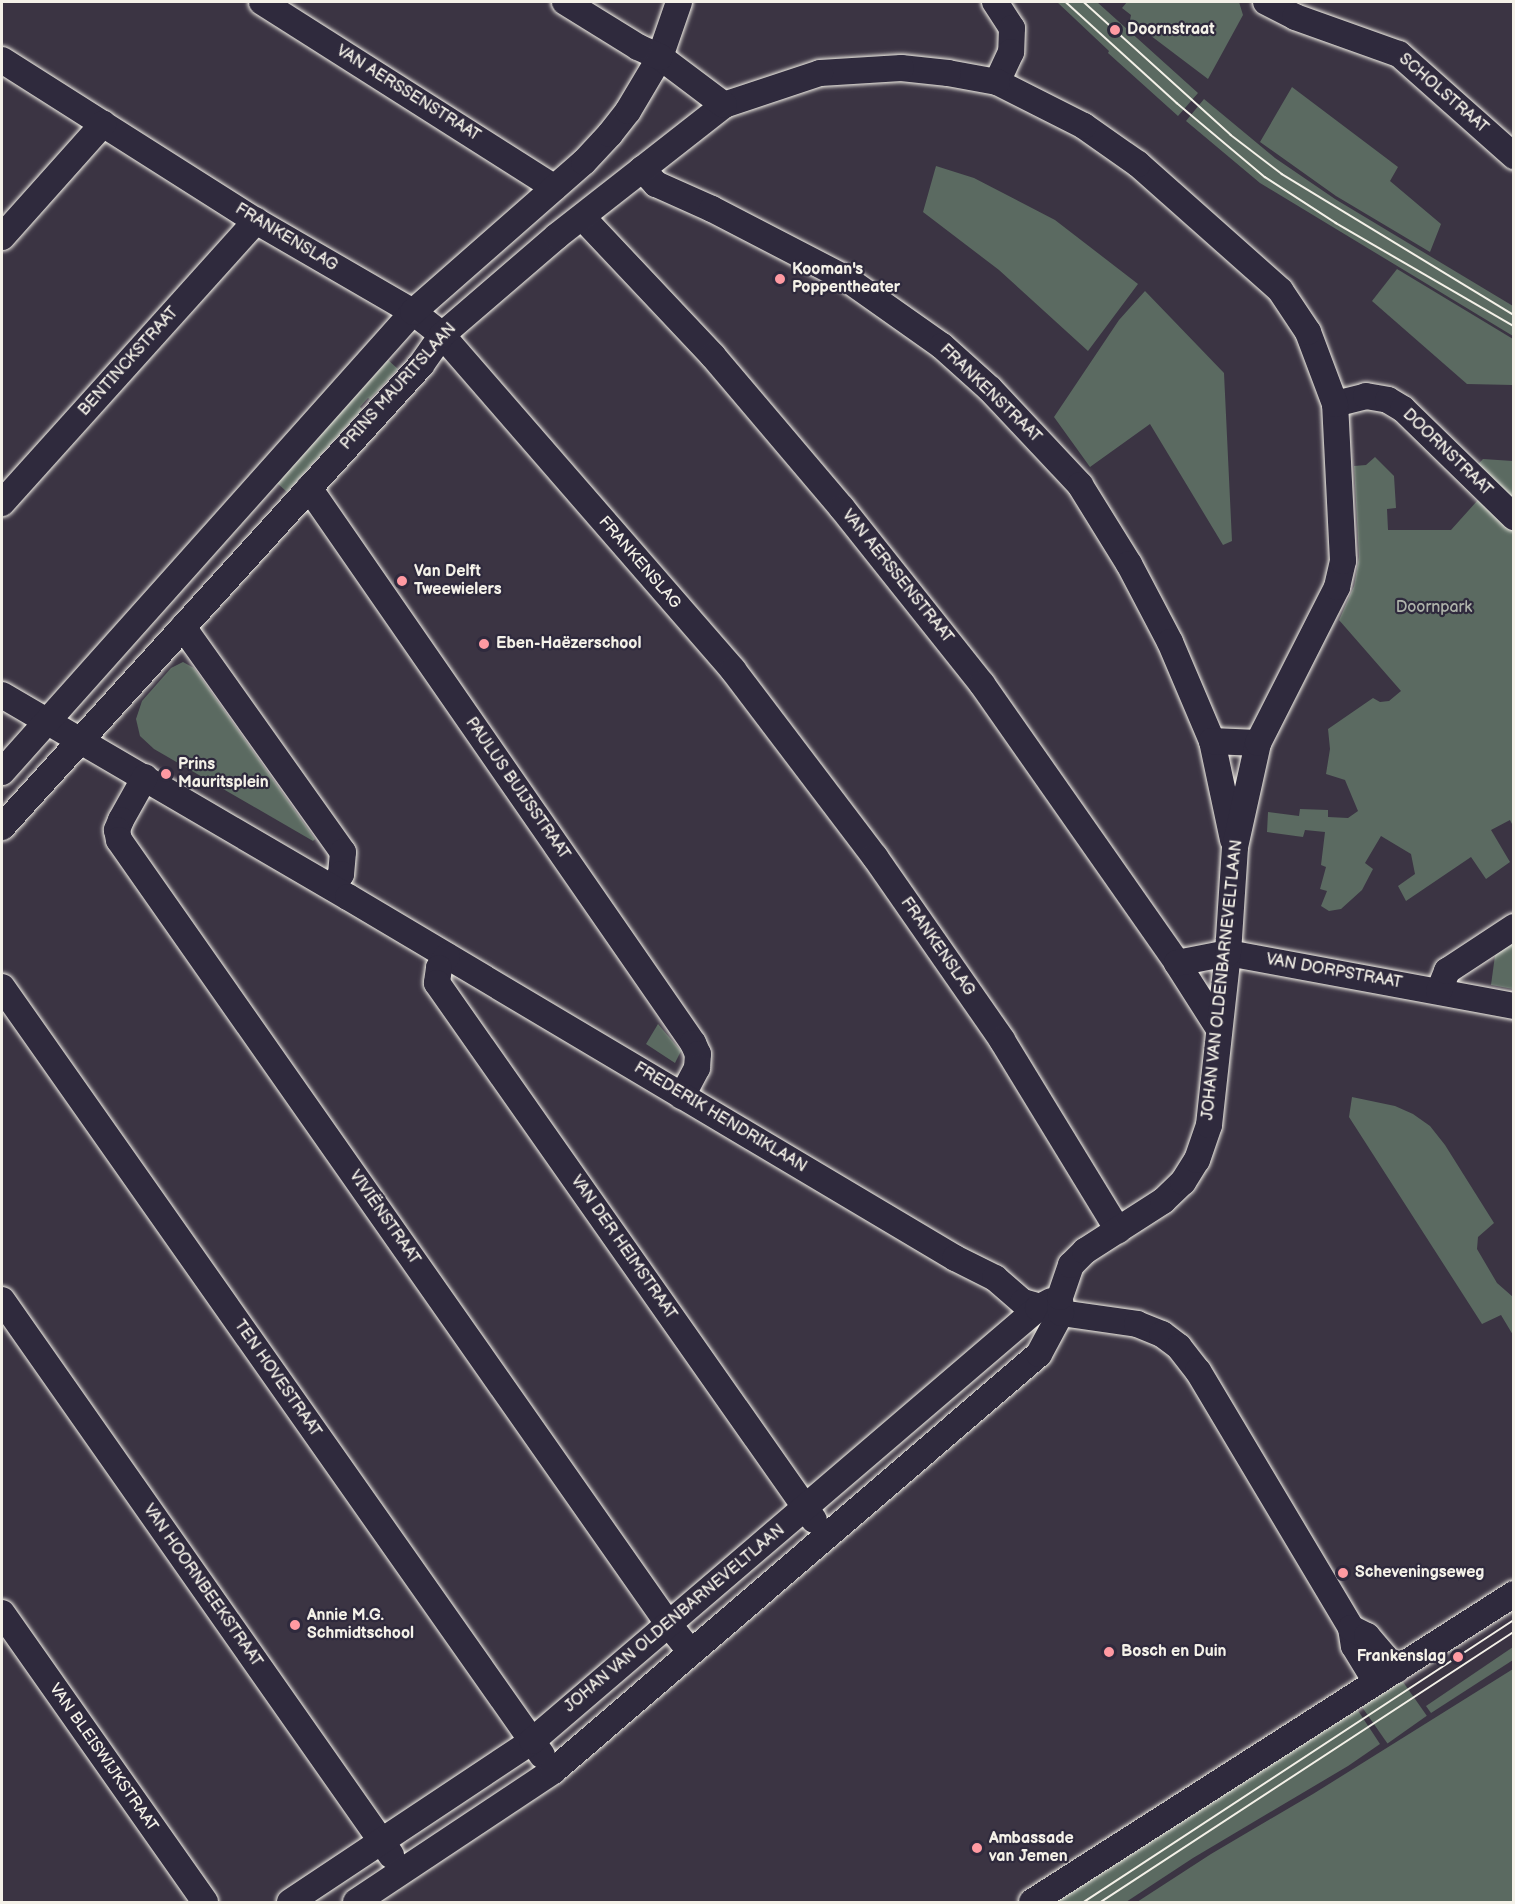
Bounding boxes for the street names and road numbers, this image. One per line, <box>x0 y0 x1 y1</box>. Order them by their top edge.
street label: VAN AERSSENSTRAAT <box>332 42 484 146</box>
street label: SCHOLSTRAAT <box>1394 50 1492 138</box>
street label: FRANKENSLAG <box>231 200 341 276</box>
street label: BENTINCKSTRAAT <box>75 304 183 420</box>
street label: PRINS MAURITSLAAN <box>337 320 461 454</box>
street label: FRANKENSTRAAT <box>935 341 1045 447</box>
street label: DOORNSTRAAT <box>1398 405 1496 501</box>
street label: VAN AERSSENSTRAAT <box>837 506 957 648</box>
street label: FRANKENSLAG <box>594 513 684 613</box>
street label: PAULUS BUIJSSTRAAT <box>461 714 573 864</box>
street label: JOHAN VAN OLDENBARNEVELTLAAN <box>1199 839 1247 1121</box>
street label: FRANKENSLAG <box>896 894 978 1000</box>
street label: VAN DORPSTRAAT <box>1265 951 1403 993</box>
street label: FREDERIK HENDRIKLAAN <box>630 1059 810 1177</box>
street label: VIVIËNSTRAAT <box>344 1167 424 1269</box>
street label: VAN DER HEIMSTRAAT <box>566 1172 680 1324</box>
street label: TEN HOVESTRAAT <box>229 1317 325 1441</box>
street label: VAN HOORNBEEKSTRAAT <box>138 1501 266 1671</box>
street label: JOHAN VAN OLDENBARNEVELTLAAN <box>561 1521 789 1717</box>
street label: VAN BLEISWIJKSTRAAT <box>45 1680 161 1836</box>

